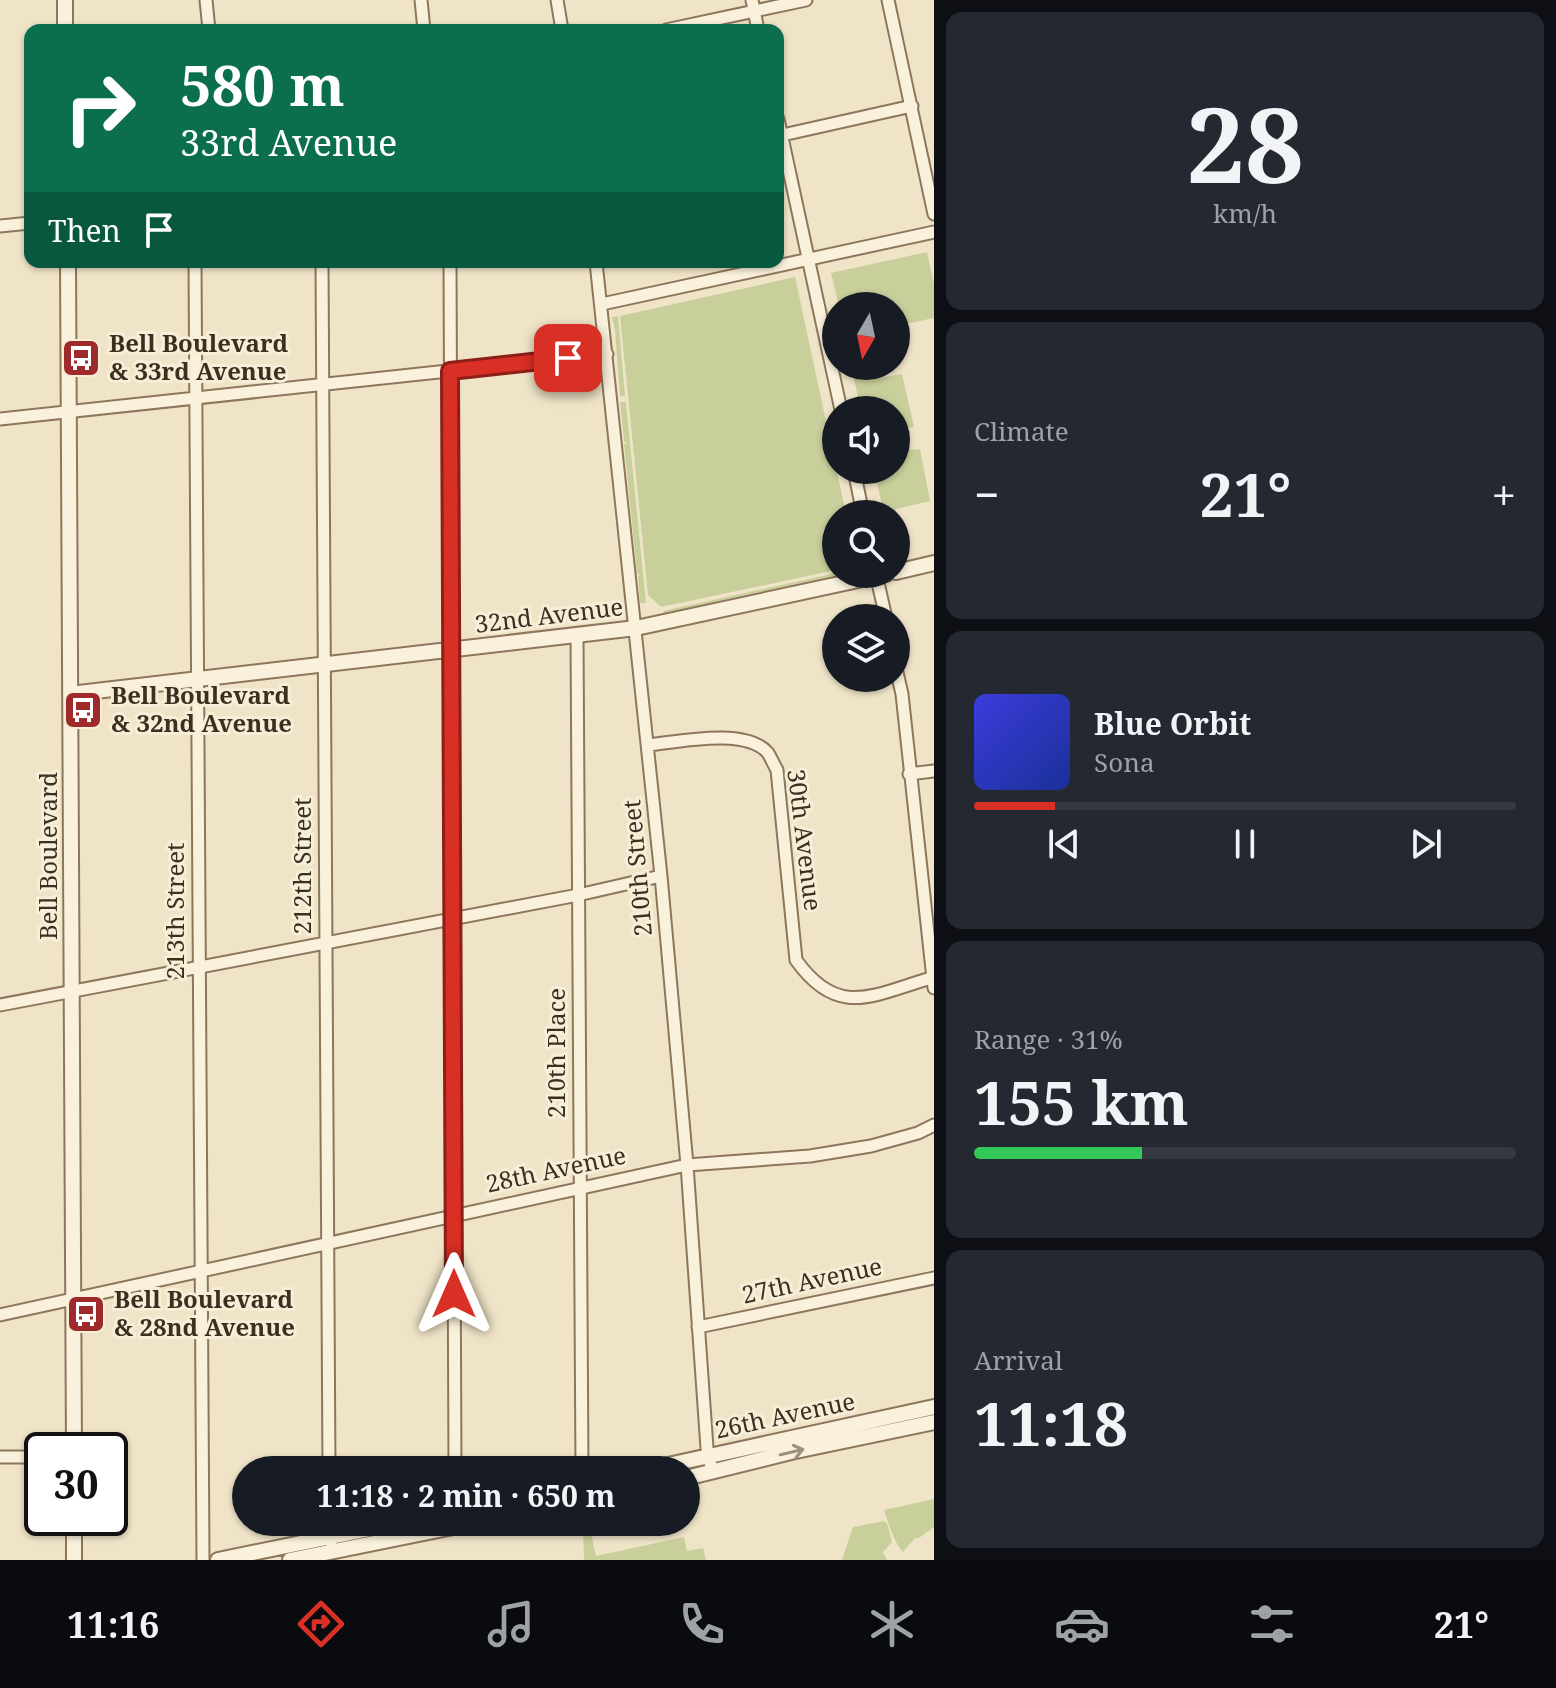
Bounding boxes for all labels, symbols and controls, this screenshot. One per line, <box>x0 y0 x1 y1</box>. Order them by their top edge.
text: 580 m <box>180 46 345 122</box>
icon: right <box>48 56 152 160</box>
text: 28 <box>1186 72 1304 213</box>
text: 33rd Avenue <box>180 118 397 167</box>
text: km/h <box>1213 195 1277 231</box>
icon: arrive <box>137 208 181 252</box>
text: Then <box>48 210 121 251</box>
north arrow <box>822 292 910 380</box>
map controls <box>822 292 910 692</box>
pin <box>534 324 602 392</box>
place label: Bell Boulevard & 33rd Avenue <box>109 326 289 387</box>
icon: arrive <box>546 336 590 380</box>
bus stop icon: Bell Boulevard & 33rd Avenue <box>60 337 102 379</box>
button: sound <box>822 396 910 484</box>
text: Climate <box>974 413 1069 449</box>
text: 21° <box>1200 453 1291 535</box>
text: − <box>974 464 999 524</box>
text: + <box>1491 464 1516 524</box>
button: search <box>822 500 910 588</box>
street label: 32nd Avenue <box>473 589 625 640</box>
button: layers <box>822 604 910 692</box>
place label: Bell Boulevard & 32nd Avenue <box>111 678 292 739</box>
bus stop icon: Bell Boulevard & 32nd Avenue <box>62 689 104 731</box>
text: Blue Orbit <box>1094 703 1251 744</box>
text: Sona <box>1094 744 1155 780</box>
street label: 30th Avenue <box>780 767 831 913</box>
street label: Bell Boulevard <box>31 772 64 940</box>
street label: 212th Street <box>285 797 318 935</box>
street label: 210th Street <box>614 798 659 938</box>
icon: previous <box>1042 822 1086 866</box>
icon: pause <box>1223 822 1267 866</box>
icon: next <box>1404 822 1448 866</box>
street label: 213th Street <box>158 842 191 980</box>
street label: 210th Place <box>539 988 572 1118</box>
text: Range · 31% <box>974 1021 1123 1057</box>
text: 155 km <box>974 1061 1189 1143</box>
street label: 28th Avenue <box>483 1138 629 1199</box>
street label: 27th Avenue <box>739 1249 885 1310</box>
position arrow <box>412 1252 496 1336</box>
place label: Bell Boulevard & 28nd Avenue <box>114 1282 295 1343</box>
bus stop icon: Bell Boulevard & 28nd Avenue <box>65 1293 107 1335</box>
text: Arrival <box>974 1342 1063 1378</box>
text: 11:18 <box>974 1382 1128 1464</box>
street label: 26th Avenue <box>712 1384 858 1445</box>
speed limit sign: 30 <box>24 1432 128 1536</box>
one-way arrow <box>779 1444 805 1459</box>
text: 11:18 · 2 min · 650 m <box>317 1475 615 1516</box>
icon: directions <box>293 1596 349 1652</box>
icon: music <box>483 1596 539 1652</box>
icon: phone <box>674 1596 730 1652</box>
icon: climate <box>864 1596 920 1652</box>
icon: car <box>1054 1596 1110 1652</box>
icon: filters <box>1244 1596 1300 1652</box>
text: 11:16 <box>67 1600 159 1649</box>
text: 21° <box>1434 1600 1489 1649</box>

